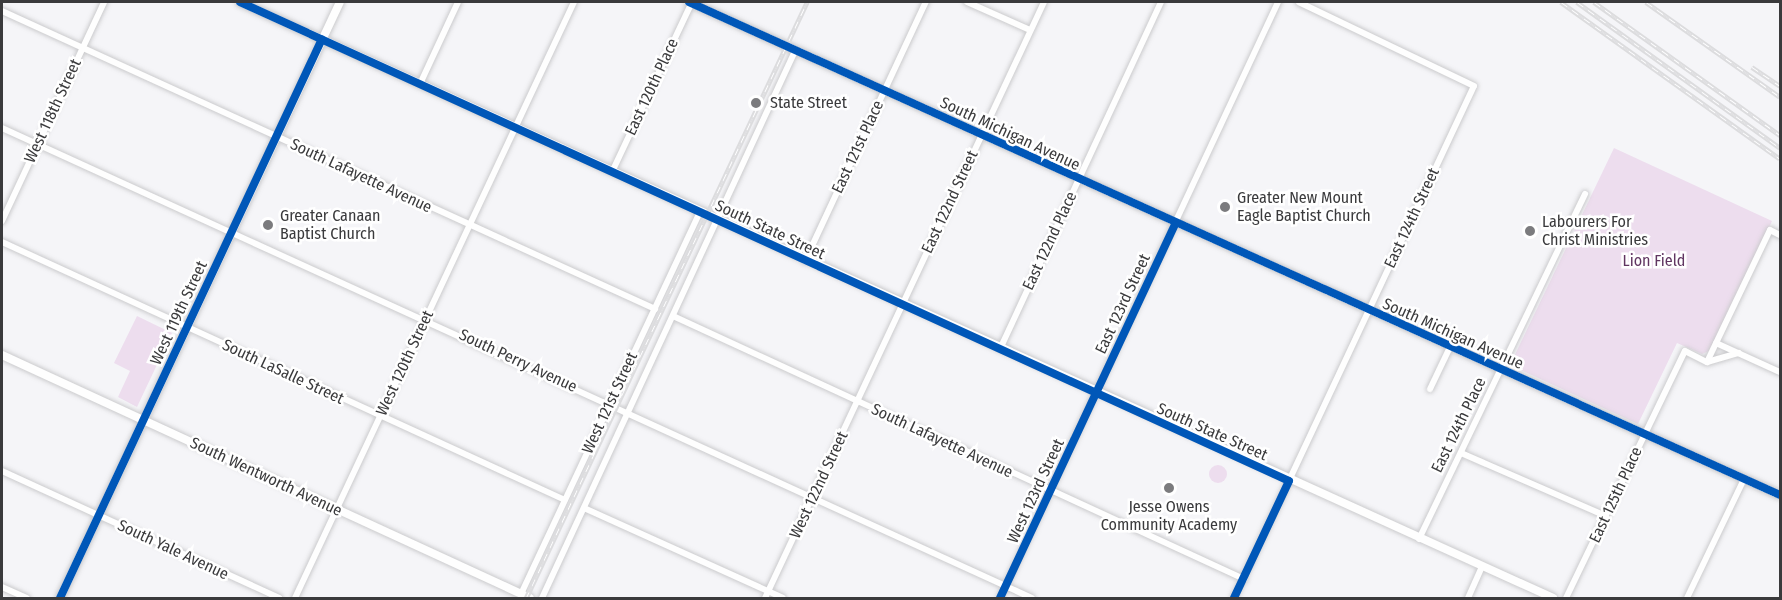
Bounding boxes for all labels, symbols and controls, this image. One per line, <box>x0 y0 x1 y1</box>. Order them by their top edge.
street label: East 120th Place <box>621 36 683 138</box>
street label: West 118th Street <box>21 56 85 166</box>
place label: State Street <box>770 93 847 113</box>
street label: South Michigan Avenue <box>937 93 1083 175</box>
marker: State Street <box>747 94 765 112</box>
street label: East 121st Place <box>828 97 888 197</box>
street label: South Lafayette Avenue <box>287 135 435 217</box>
street label: East 122nd Street <box>918 147 982 257</box>
street label: East 124th Street <box>1380 165 1444 271</box>
place label: Greater New Mount Eagle Baptist Church <box>1237 188 1371 226</box>
street label: East 122nd Place <box>1019 189 1081 293</box>
street label: South State Street <box>712 196 828 264</box>
marker: Greater New Mount Eagle Baptist Church <box>1218 200 1232 214</box>
place label: Greater Canaan Baptist Church <box>280 206 380 244</box>
place label: Labourers For Christ Ministries <box>1542 212 1648 250</box>
marker: Greater Canaan Baptist Church <box>261 218 275 232</box>
marker: Labourers For Christ Ministries <box>1523 224 1537 238</box>
street label: East 123rd Street <box>1091 251 1155 357</box>
park label: Lion Field <box>1623 251 1685 271</box>
street label: West 119th Street <box>147 258 211 368</box>
street label: South Michigan Avenue <box>1380 294 1526 374</box>
street label: West 120th Street <box>372 307 438 419</box>
street label: South Perry Avenue <box>456 325 580 397</box>
street label: South LaSalle Street <box>219 335 347 409</box>
street label: West 121st Street <box>578 349 642 457</box>
street label: East 124th Place <box>1428 374 1490 476</box>
street label: South State Street <box>1154 399 1270 465</box>
street label: South Lafayette Avenue <box>868 400 1016 482</box>
street label: West 122nd Street <box>786 428 852 542</box>
street label: South Wentworth Avenue <box>187 433 345 521</box>
street label: West 123rd Street <box>1003 436 1069 546</box>
street label: East 125th Place <box>1585 444 1647 546</box>
marker: Jesse Owens Community Academy <box>1162 481 1176 495</box>
place label: Jesse Owens Community Academy <box>1101 497 1237 535</box>
street label: South Yale Avenue <box>114 516 232 584</box>

